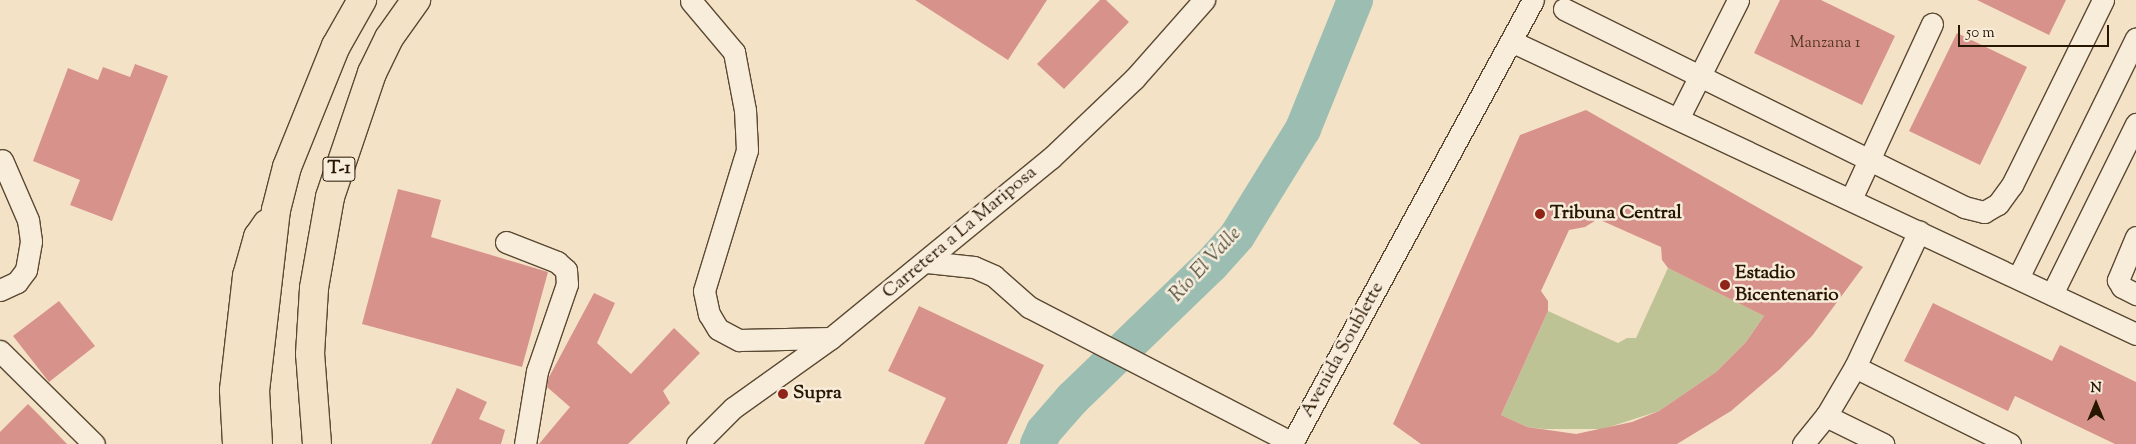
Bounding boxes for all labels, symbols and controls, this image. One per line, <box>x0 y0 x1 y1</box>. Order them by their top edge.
scale bar <box>1961 15 2112 47</box>
text: 50 m <box>1966 23 1995 44</box>
house number: Manzana 1 <box>1790 34 1860 54</box>
road number: T-1 <box>322 153 356 184</box>
street label: Carretera a La Mariposa <box>878 162 1042 304</box>
place label: Tribuna Central <box>1550 203 1682 225</box>
marker: Tribuna Central <box>1534 208 1546 220</box>
water label: Río El Valle <box>1165 223 1247 307</box>
place label: Estadio Bicentenario <box>1735 263 1839 307</box>
street label: Avenida Soublette <box>1296 278 1390 422</box>
marker: Estadio Bicentenario <box>1719 279 1731 291</box>
north arrow <box>2071 379 2121 429</box>
text: N <box>2090 379 2102 399</box>
place label: Supra <box>793 383 842 405</box>
marker: Supra <box>777 388 789 400</box>

